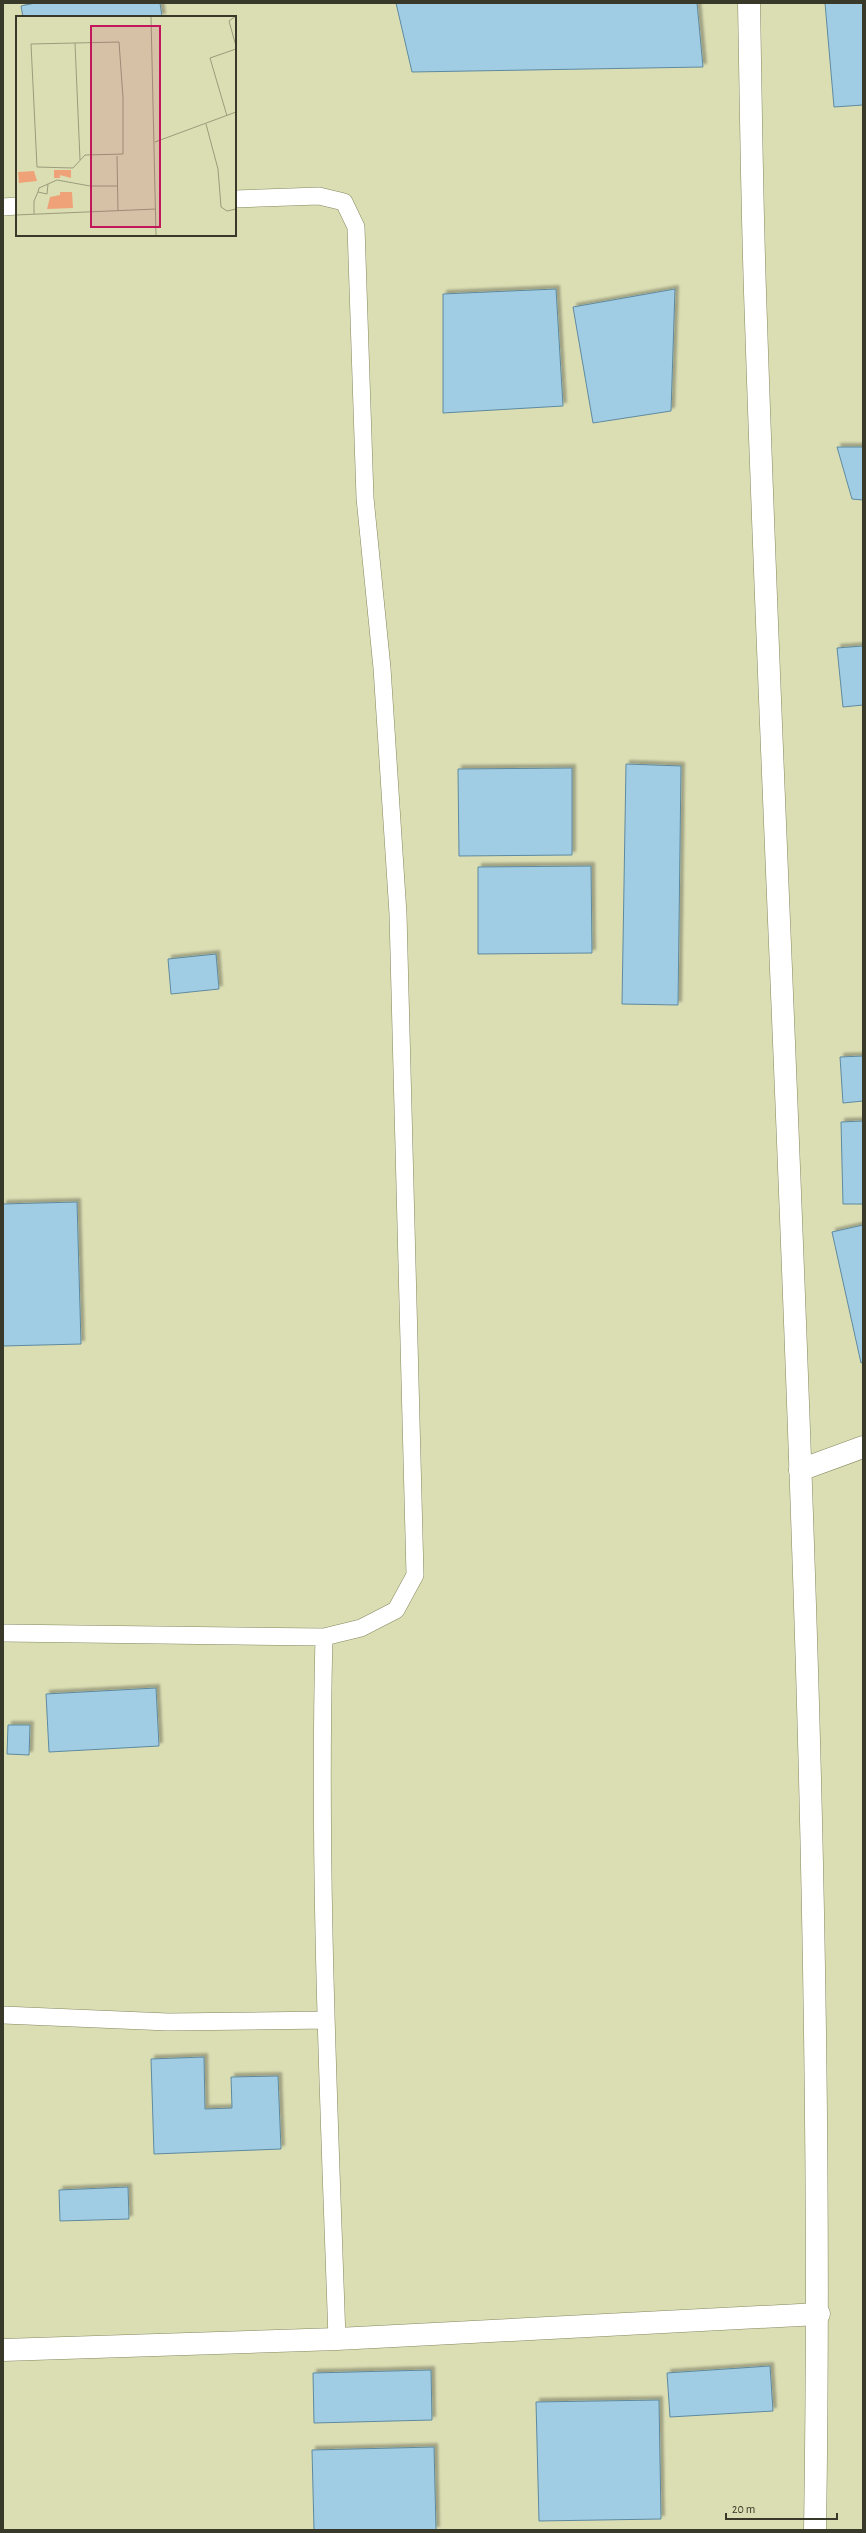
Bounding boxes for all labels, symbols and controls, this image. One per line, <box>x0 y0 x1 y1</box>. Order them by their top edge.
inset map <box>16 16 236 236</box>
scale bar <box>726 2495 837 2521</box>
text: 20 m <box>732 2503 755 2515</box>

